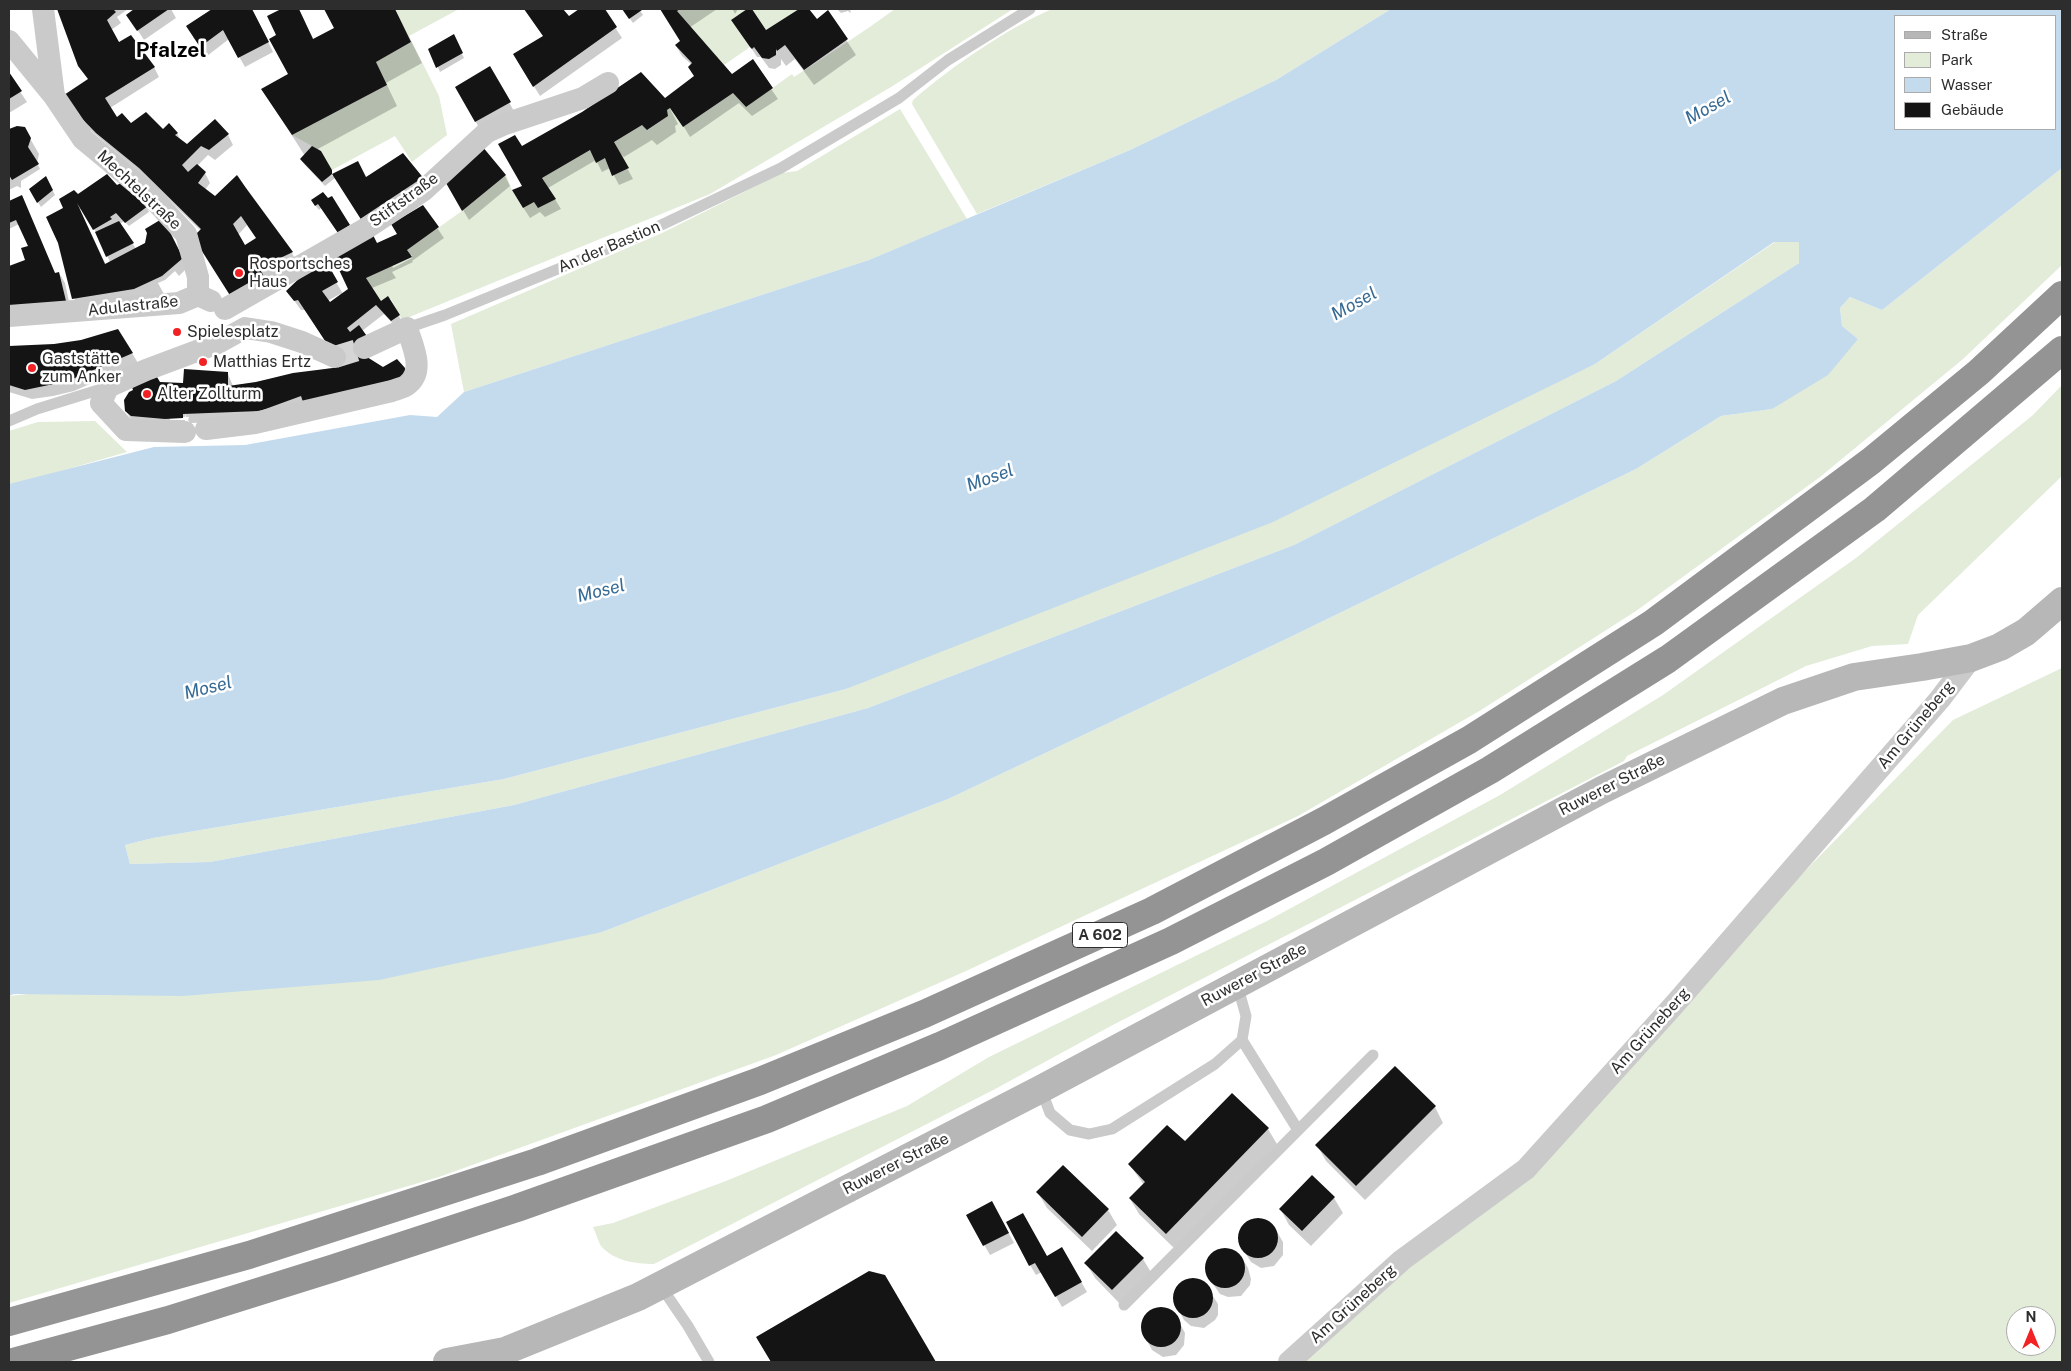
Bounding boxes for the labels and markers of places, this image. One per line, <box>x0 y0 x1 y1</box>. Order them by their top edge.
place label: Rosportsches Haus <box>249 254 350 292</box>
marker: Rosportsches Haus <box>233 267 245 279</box>
place label: Spielesplatz <box>187 322 279 342</box>
marker: Spielesplatz <box>171 326 183 338</box>
place label: Gaststätte zum Anker <box>42 349 121 387</box>
place label: Matthias Ertz <box>213 352 311 372</box>
marker: Matthias Ertz <box>197 356 209 368</box>
marker: Gaststätte zum Anker <box>26 362 38 374</box>
place label: Alter Zollturm <box>157 384 261 404</box>
marker: Alter Zollturm <box>141 388 153 400</box>

